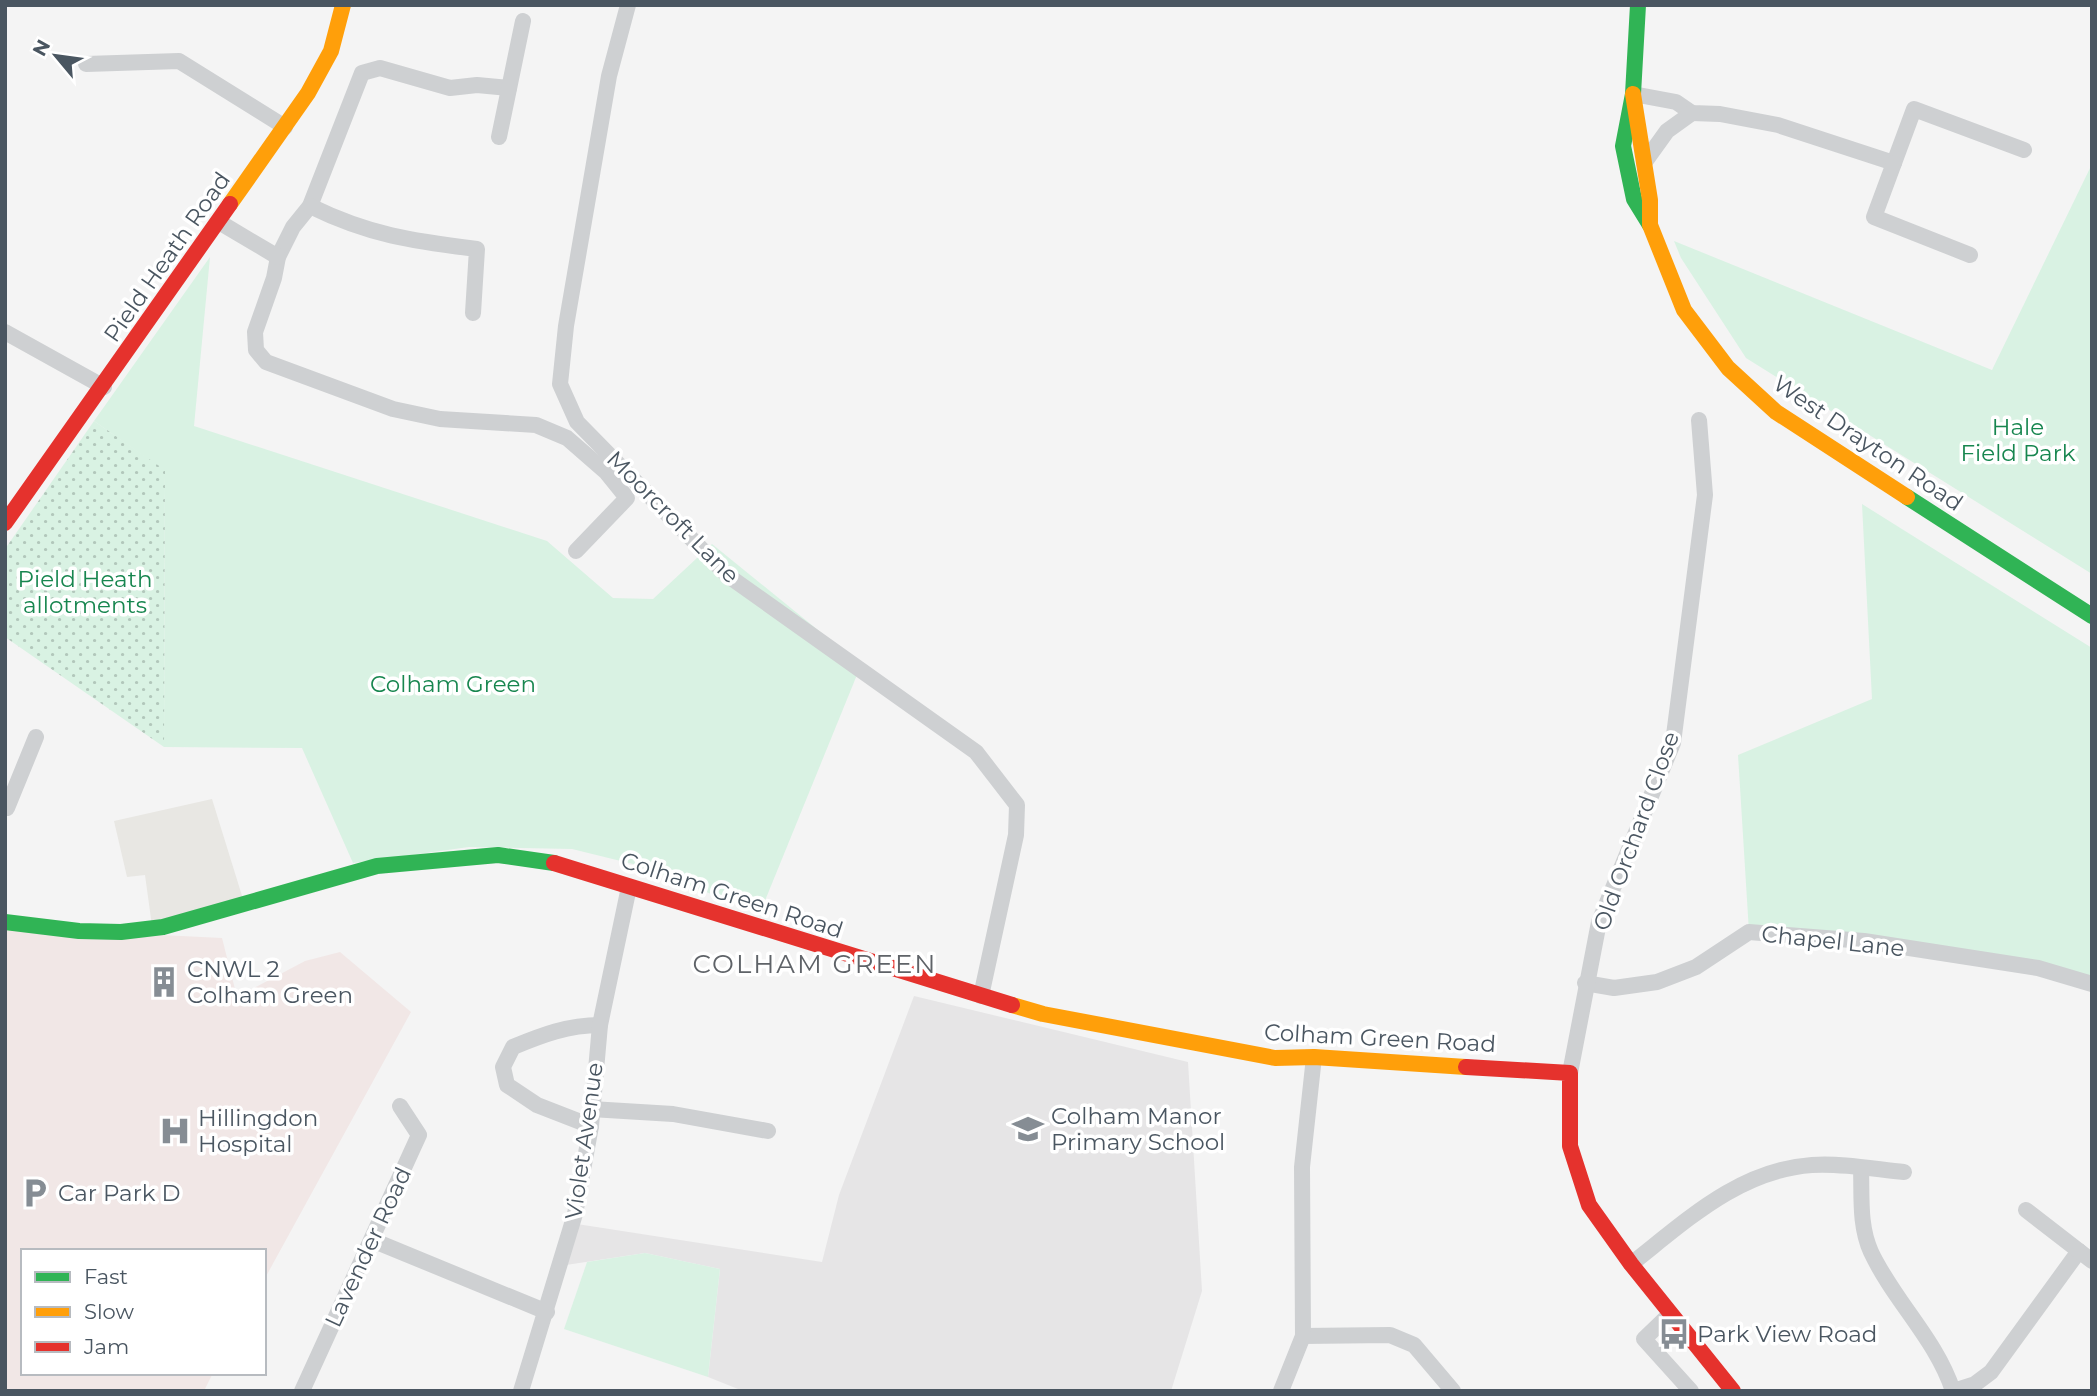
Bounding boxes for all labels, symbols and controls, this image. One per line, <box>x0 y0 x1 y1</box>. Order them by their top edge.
north arrow <box>21 21 91 91</box>
text: N <box>28 36 55 60</box>
street label: Pield Heath Road <box>98 167 236 347</box>
street label: West Drayton Road <box>1768 369 1968 517</box>
park label: Hale Field Park <box>1961 413 2076 467</box>
street label: Moorcroft Lane <box>601 445 745 589</box>
park label: Pield Heath allotments <box>17 565 153 619</box>
park label: Colham Green <box>370 670 536 698</box>
street label: Old Orchard Close <box>1587 728 1685 934</box>
street label: Colham Green Road <box>617 846 847 944</box>
street label: Chapel Lane <box>1760 920 1906 962</box>
district label: COLHAM GREEN <box>693 948 937 980</box>
place label: CNWL 2 Colham Green <box>187 955 353 1009</box>
building icon: CNWL 2 Colham Green <box>147 965 181 999</box>
street label: Colham Green Road <box>1263 1018 1497 1058</box>
street label: Violet Avenue <box>559 1061 609 1221</box>
place label: Colham Manor Primary School <box>1051 1102 1225 1156</box>
place label: Hillingdon Hospital <box>198 1104 318 1158</box>
school or university icon: Colham Manor Primary School <box>1011 1112 1045 1146</box>
hospital icon: Hillingdon Hospital <box>158 1114 192 1148</box>
street label: Lavender Road <box>319 1163 417 1331</box>
parking icon: Car Park D <box>18 1176 52 1210</box>
place label: Car Park D <box>58 1179 181 1207</box>
legend <box>21 1249 266 1375</box>
text: Fast <box>84 1264 128 1289</box>
text: Slow <box>84 1299 134 1324</box>
bus stop icon: Park View Road <box>1657 1317 1691 1351</box>
place label: Park View Road <box>1697 1320 1877 1348</box>
text: Jam <box>83 1334 129 1359</box>

